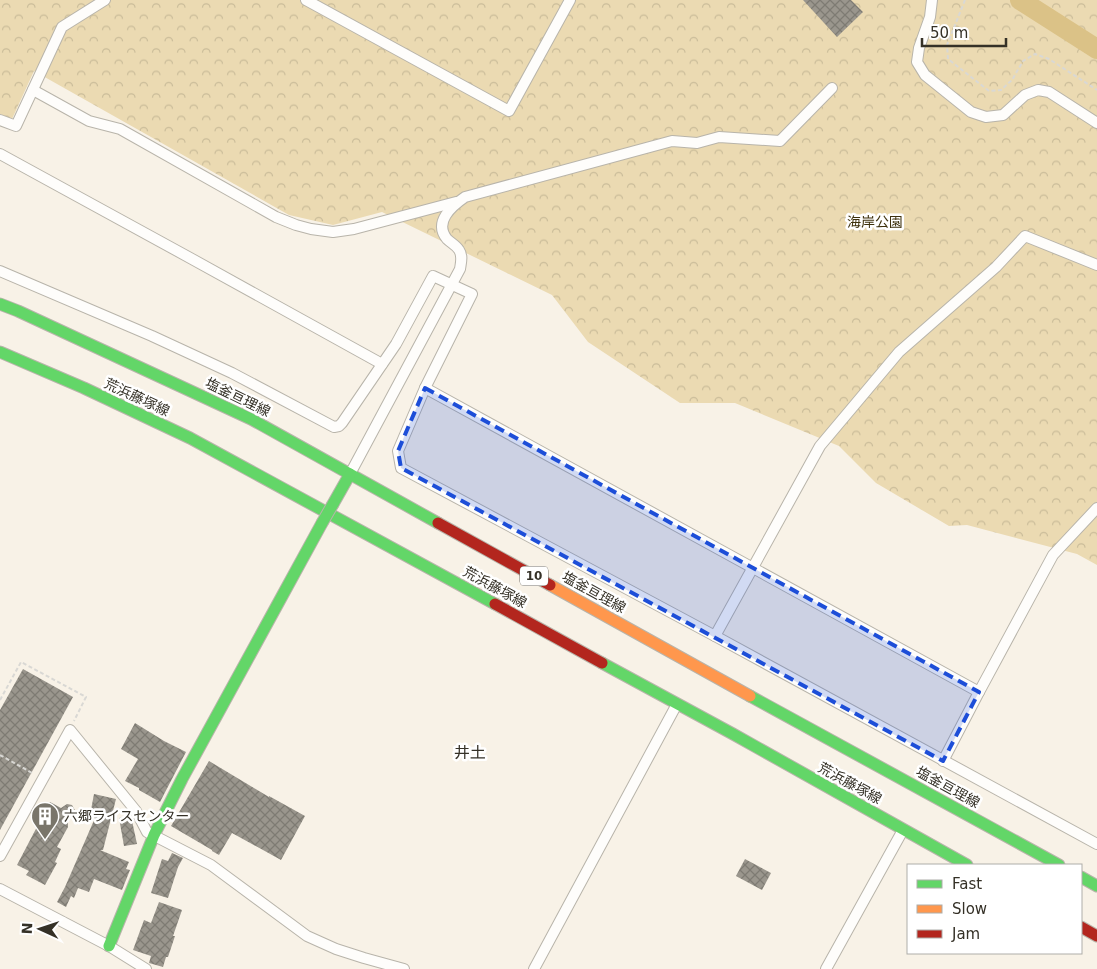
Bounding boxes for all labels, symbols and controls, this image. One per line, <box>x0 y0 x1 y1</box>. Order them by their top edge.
scale bar <box>922 15 1006 47</box>
text: 50 m <box>930 24 968 42</box>
park label: 海岸公園 <box>847 214 903 230</box>
street label: 塩釜亘理線 <box>203 374 273 420</box>
street label: 荒浜藤塚線 <box>102 375 172 419</box>
street label: 荒浜藤塚線 <box>461 563 529 611</box>
road number: 10 <box>520 566 548 586</box>
street label: 塩釜亘理線 <box>560 568 628 616</box>
district label: 井土 <box>454 743 486 762</box>
street label: 荒浜藤塚線 <box>816 759 884 807</box>
street label: 塩釜亘理線 <box>914 763 982 811</box>
building icon: 六郷ライスセンター <box>30 801 60 840</box>
place label: 六郷ライスセンター <box>64 808 190 824</box>
legend <box>907 864 1082 954</box>
text: Fast <box>952 875 982 893</box>
text: Slow <box>952 900 987 918</box>
north arrow <box>15 904 65 954</box>
text: N <box>19 922 35 935</box>
text: Jam <box>951 925 980 943</box>

